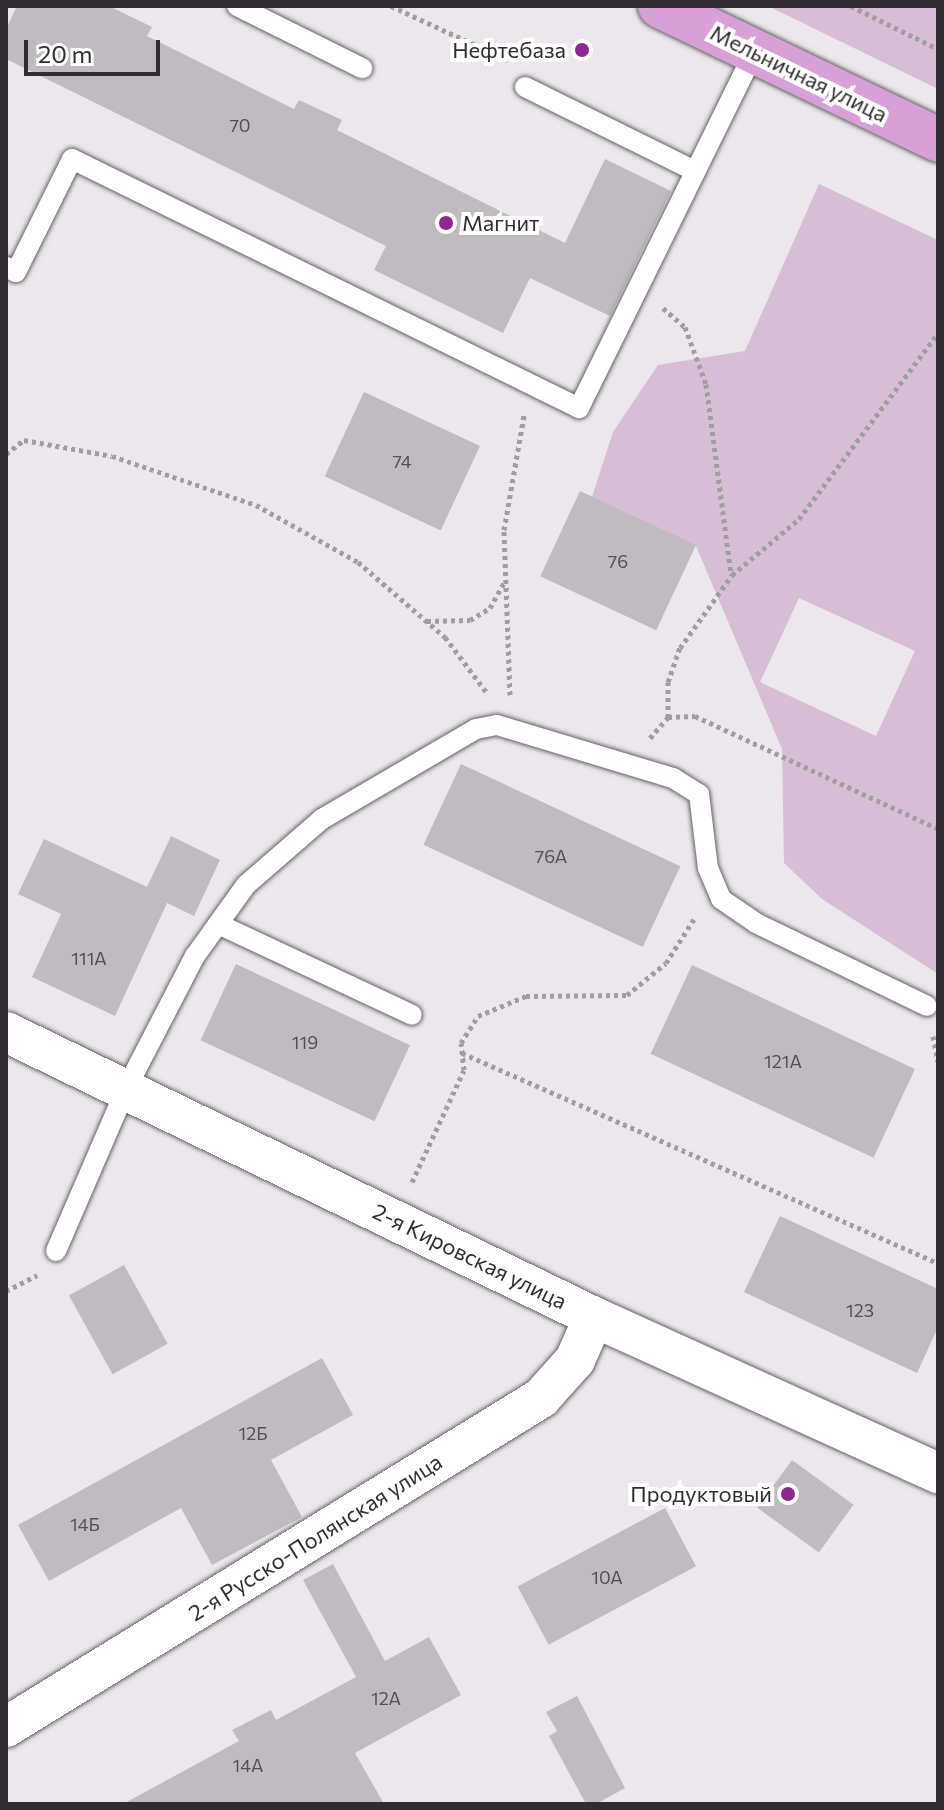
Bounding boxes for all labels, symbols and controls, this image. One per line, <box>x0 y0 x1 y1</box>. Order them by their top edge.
street label: Мельничная улица <box>706 19 892 127</box>
scale bar <box>28 24 164 74</box>
place label: Нефтебаза <box>452 37 566 63</box>
text: 20 m <box>38 39 92 68</box>
marker: Нефтебаза <box>573 41 591 59</box>
house number: 70 <box>229 114 251 136</box>
place label: Магнит <box>462 210 539 236</box>
marker: Магнит <box>437 214 455 232</box>
house number: 74 <box>392 450 412 472</box>
house number: 76 <box>608 550 628 572</box>
house number: 76А <box>535 845 567 867</box>
house number: 111А <box>71 947 107 969</box>
house number: 119 <box>292 1031 318 1053</box>
house number: 121А <box>764 1050 802 1072</box>
street label: 2-я Кировская улица <box>369 1198 571 1314</box>
house number: 123 <box>846 1299 874 1321</box>
house number: 12Б <box>239 1422 267 1444</box>
street label: 2-я Русско-Полянская улица <box>183 1448 447 1626</box>
place label: Продуктовый <box>630 1481 772 1507</box>
marker: Продуктовый <box>779 1485 797 1503</box>
house number: 14Б <box>70 1513 100 1535</box>
house number: 10А <box>591 1566 623 1588</box>
house number: 12А <box>371 1687 401 1709</box>
house number: 14А <box>233 1754 263 1776</box>

